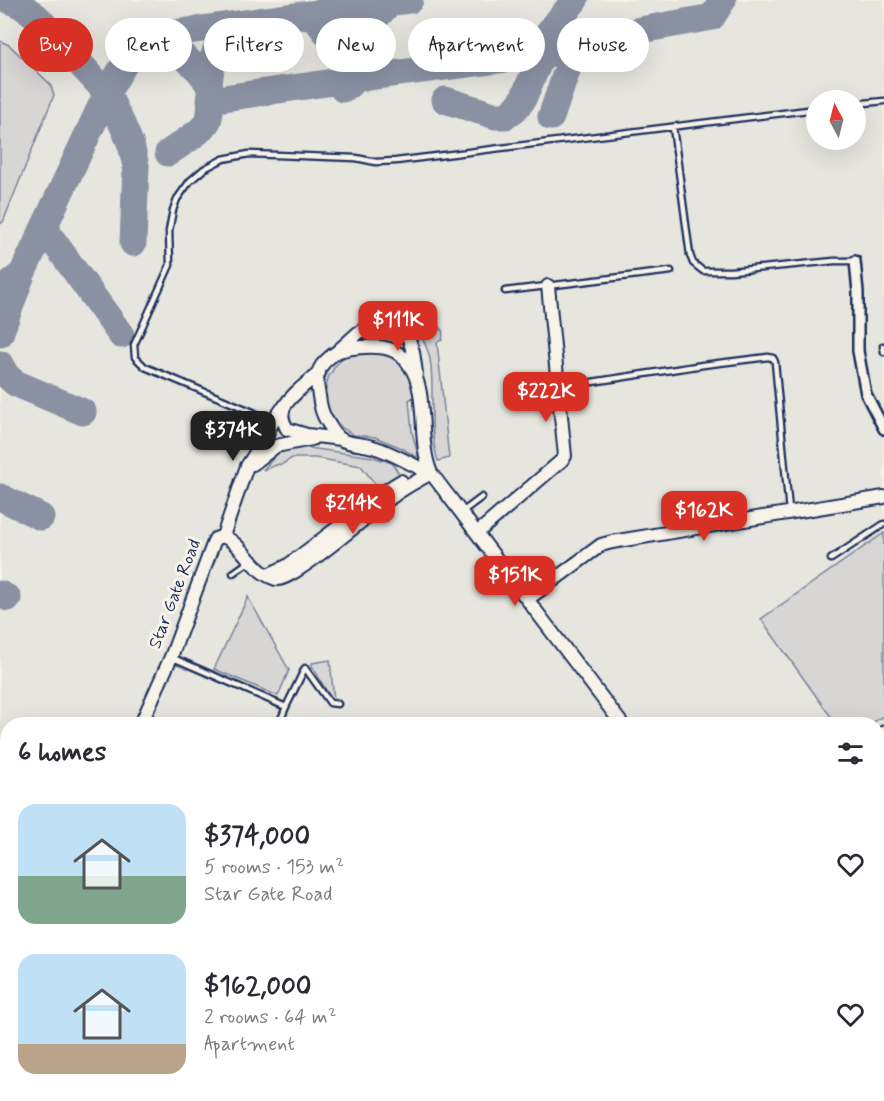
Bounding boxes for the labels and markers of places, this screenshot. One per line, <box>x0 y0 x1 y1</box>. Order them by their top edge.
pin: $111K <box>356 301 440 352</box>
pin: $222K <box>504 372 588 423</box>
pin: $374K <box>191 411 275 462</box>
pin: $214K <box>311 484 395 535</box>
pin: $162K <box>662 491 746 542</box>
pin: $151K <box>473 556 557 607</box>

